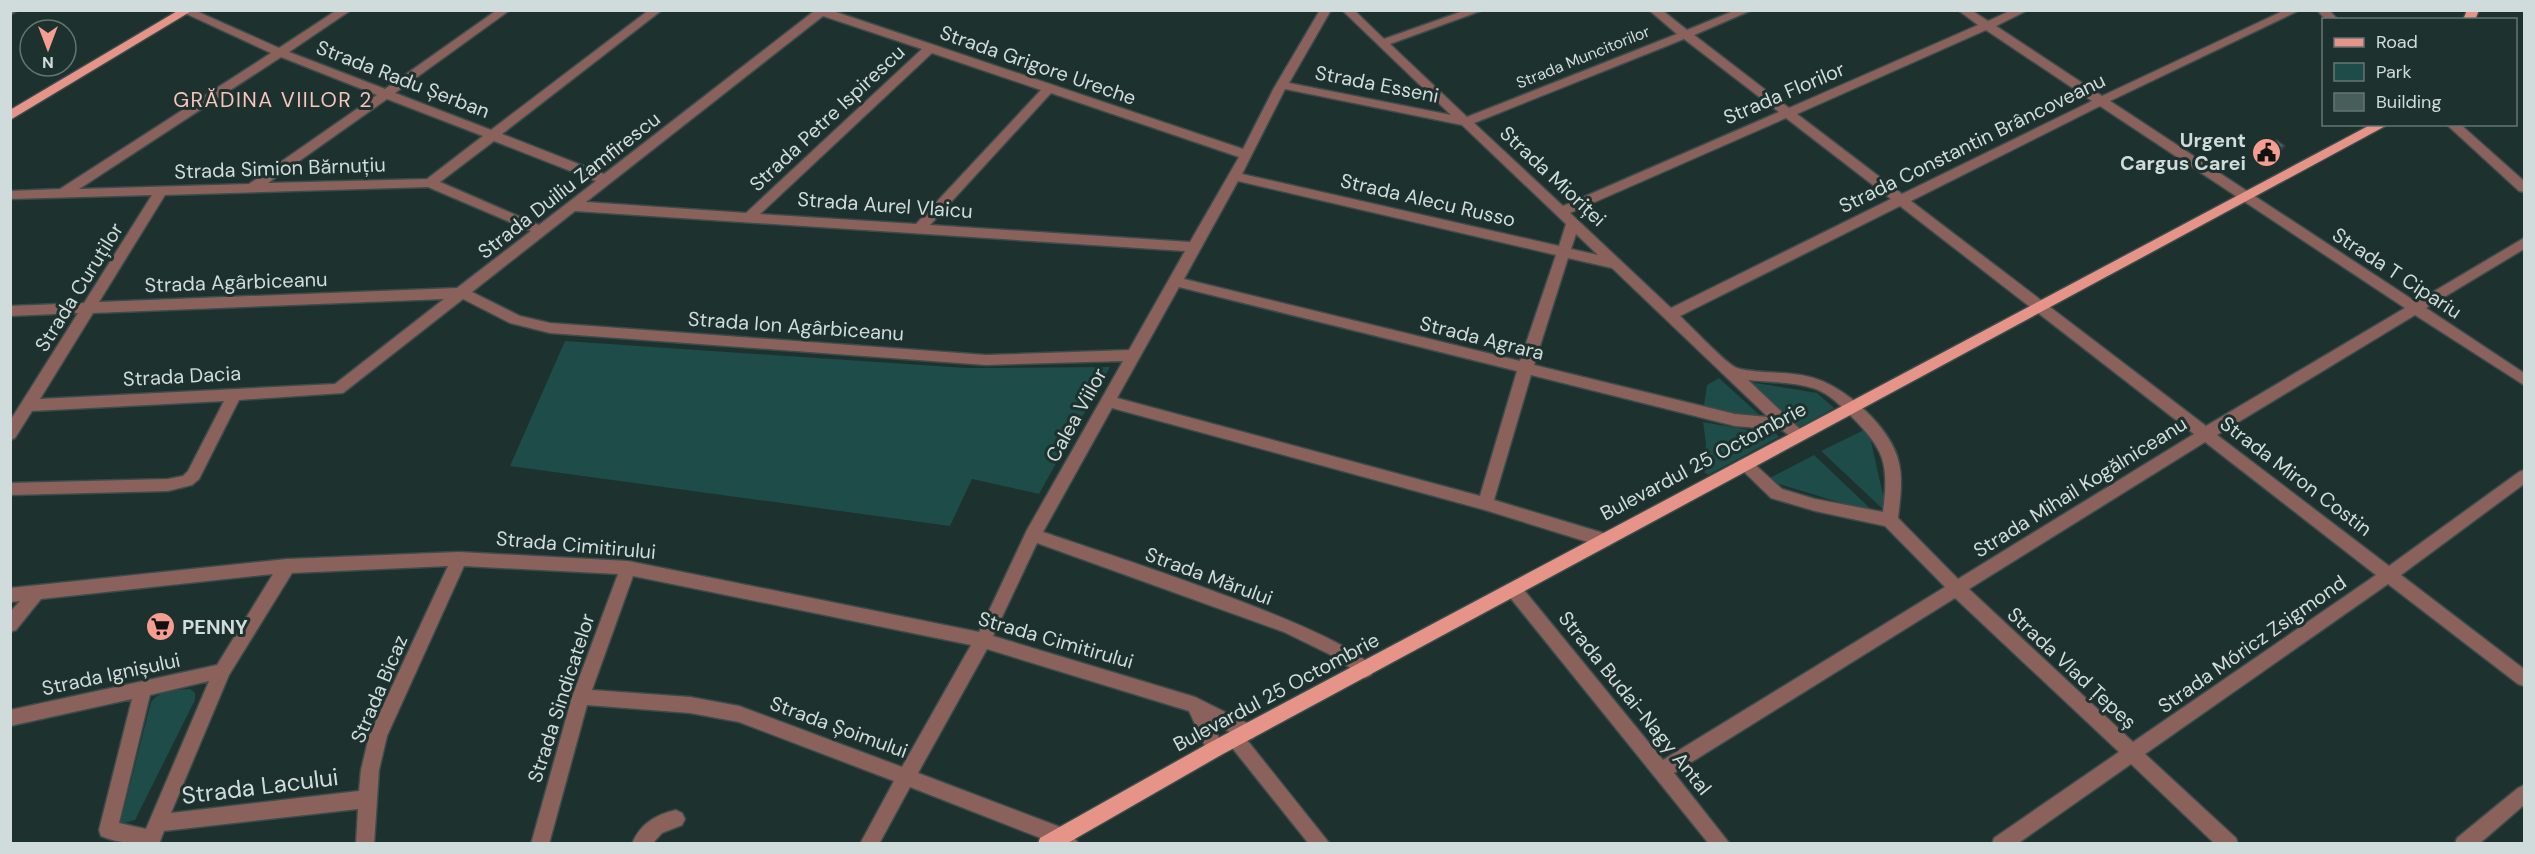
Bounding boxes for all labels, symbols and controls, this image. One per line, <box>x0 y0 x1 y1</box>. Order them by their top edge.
north arrow <box>18 18 78 78</box>
legend <box>2322 18 2517 126</box>
street label: Strada Grigore Ureche <box>936 19 1140 111</box>
street label: Strada Muncitorilor <box>1513 21 1653 93</box>
text: Road <box>2376 30 2418 54</box>
street label: Strada Radu Șerban <box>313 34 493 124</box>
street label: Strada Petre Ispirescu <box>744 39 910 197</box>
text: N <box>42 52 54 73</box>
street label: Strada Florilor <box>1719 56 1849 130</box>
street label: Strada Esseni <box>1313 59 1441 109</box>
text: Park <box>2376 60 2412 84</box>
street label: Strada Constantin Brâncoveanu <box>1835 67 2109 219</box>
district label: GRĂDINA VIILOR 2 <box>173 86 373 114</box>
text: Building <box>2376 90 2441 114</box>
street label: Strada Duiliu Zamfirescu <box>472 106 666 264</box>
street label: Strada Mioriței <box>1494 120 1612 232</box>
place label: Urgent Cargus Carei <box>2120 127 2246 176</box>
public building icon: Urgent Cargus Carei <box>2251 136 2283 168</box>
street label: Strada Simion Bărnuțiu <box>174 151 386 185</box>
street label: Strada Alecu Russo <box>1338 167 1518 233</box>
street label: Strada Aurel Vlaicu <box>797 186 973 224</box>
street label: Strada Curuților <box>29 218 129 356</box>
street label: Strada T Cipariu <box>2327 221 2467 325</box>
street label: Strada Agârbiceanu <box>144 266 328 298</box>
street label: Strada Ion Agârbiceanu <box>687 305 905 347</box>
street label: Strada Agrara <box>1417 310 1547 366</box>
street label: Strada Dacia <box>122 360 242 392</box>
street label: Calea Viilor <box>1039 363 1113 467</box>
street label: Bulevardul 25 Octombrie <box>1596 396 1810 526</box>
street label: Strada Miron Costin <box>2215 410 2377 542</box>
street label: Strada Mihail Kogălniceanu <box>1968 411 2192 563</box>
street label: Strada Cimitirului <box>495 525 657 565</box>
street label: Strada Mărului <box>1142 541 1276 611</box>
street label: Strada Móricz Zsigmond <box>2153 569 2351 719</box>
street label: Strada Vlad Țepeș <box>2002 601 2142 735</box>
street label: Strada Cimitirului <box>975 605 1137 675</box>
street label: Strada Budai-Nagy Antal <box>1553 606 1717 800</box>
street label: Strada Sindicatelor <box>521 610 601 786</box>
supermarket icon: PENNY <box>145 611 177 643</box>
place label: PENNY <box>182 614 248 640</box>
street label: Bulevardul 25 Octombrie <box>1169 627 1383 757</box>
street label: Strada Bicaz <box>345 631 413 747</box>
street label: Strada Ignișului <box>39 647 183 701</box>
street label: Strada Șoimului <box>767 690 911 764</box>
street label: Strada Lacului <box>180 761 340 811</box>

